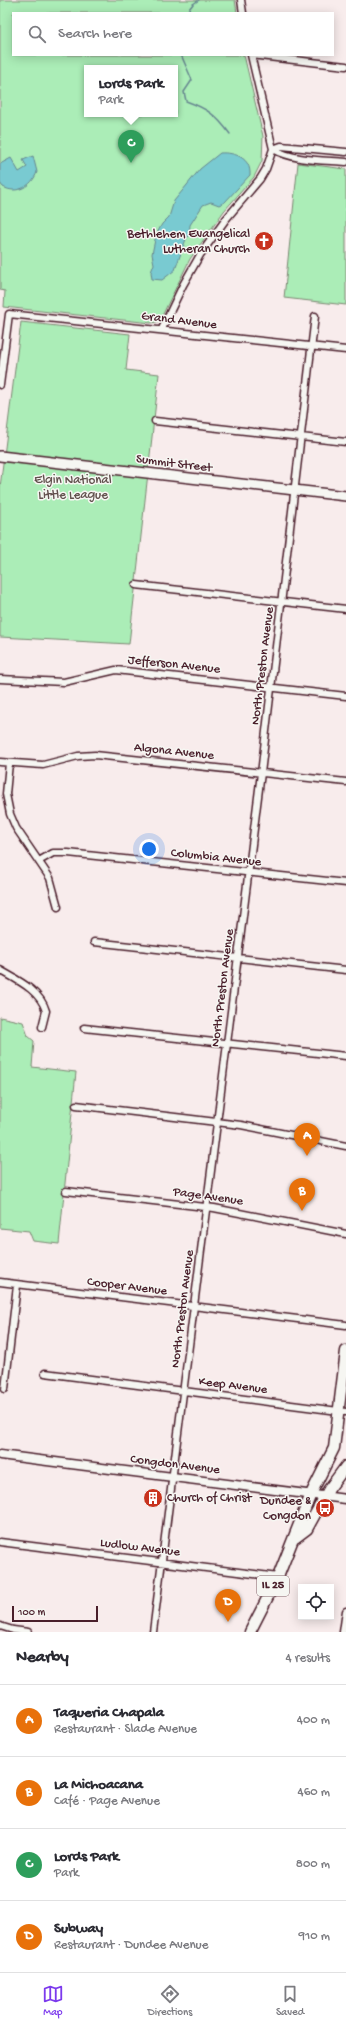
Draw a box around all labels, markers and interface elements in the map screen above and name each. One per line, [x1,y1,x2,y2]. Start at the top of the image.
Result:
search box [12,12,334,56]
icon: search [26,23,48,45]
text: Search here [58,25,132,43]
popup [84,65,178,117]
text: Lords Park [98,75,164,93]
text: Park [98,93,123,108]
pin: C [118,130,144,163]
place label: Bethlehem Evangelical Lutheran Church [126,227,250,257]
church icon: Bethlehem Evangelical Lutheran Church [253,230,275,252]
street label: Grand Avenue [140,309,218,333]
street label: Summit Street [135,452,215,476]
park label: Elgin National Little League [34,473,112,503]
street label: North Preston Avenue [248,606,278,726]
street label: Jefferson Avenue [127,653,221,677]
street label: Algona Avenue [133,740,215,764]
your location [139,839,159,859]
street label: Columbia Avenue [170,846,262,870]
street label: North Preston Avenue [208,928,238,1048]
pin: A [294,1123,320,1156]
pin: B [289,1178,315,1211]
street label: Page Avenue [171,1185,244,1209]
street label: North Preston Avenue [168,1249,198,1369]
street label: Cooper Avenue [86,1275,168,1299]
street label: Keep Avenue [198,1374,269,1398]
street label: Congdon Avenue [129,1452,221,1478]
building icon: Church of Christ [142,1487,164,1509]
place label: Church of Christ [167,1491,253,1506]
place label: Dundee & Congdon [259,1494,312,1524]
bus stop icon: Dundee & Congdon [314,1497,336,1519]
street label: Ludlow Avenue [99,1536,181,1560]
road number: IL 25 [257,1576,289,1596]
map controls [298,1584,334,1620]
button: locate [298,1584,334,1620]
pin: D [215,1589,241,1622]
scale bar [12,1604,98,1623]
text: 100 m [18,1607,45,1619]
text: Nearby [16,1648,69,1668]
text: 4 results [286,1651,330,1666]
text: Taqueria Chapala [54,1704,164,1722]
text: A [25,1713,33,1728]
text: 400 m [297,1713,330,1728]
text: Restaurant · Slade Avenue [54,1722,197,1737]
text: La Michoacana [54,1776,143,1794]
text: B [26,1785,32,1800]
text: 460 m [298,1785,330,1800]
text: Café · Page Avenue [54,1794,160,1809]
text: Lords Park [54,1848,119,1866]
text: C [25,1857,33,1872]
text: 800 m [296,1857,330,1872]
text: Park [54,1866,79,1881]
text: Subway [54,1920,103,1938]
text: D [25,1929,33,1944]
text: 910 m [299,1929,330,1944]
text: Restaurant · Dundee Avenue [54,1938,208,1953]
tab: Map [42,1983,64,2019]
tab: Directions [148,1983,192,2019]
tab: Saved [276,1983,304,2019]

